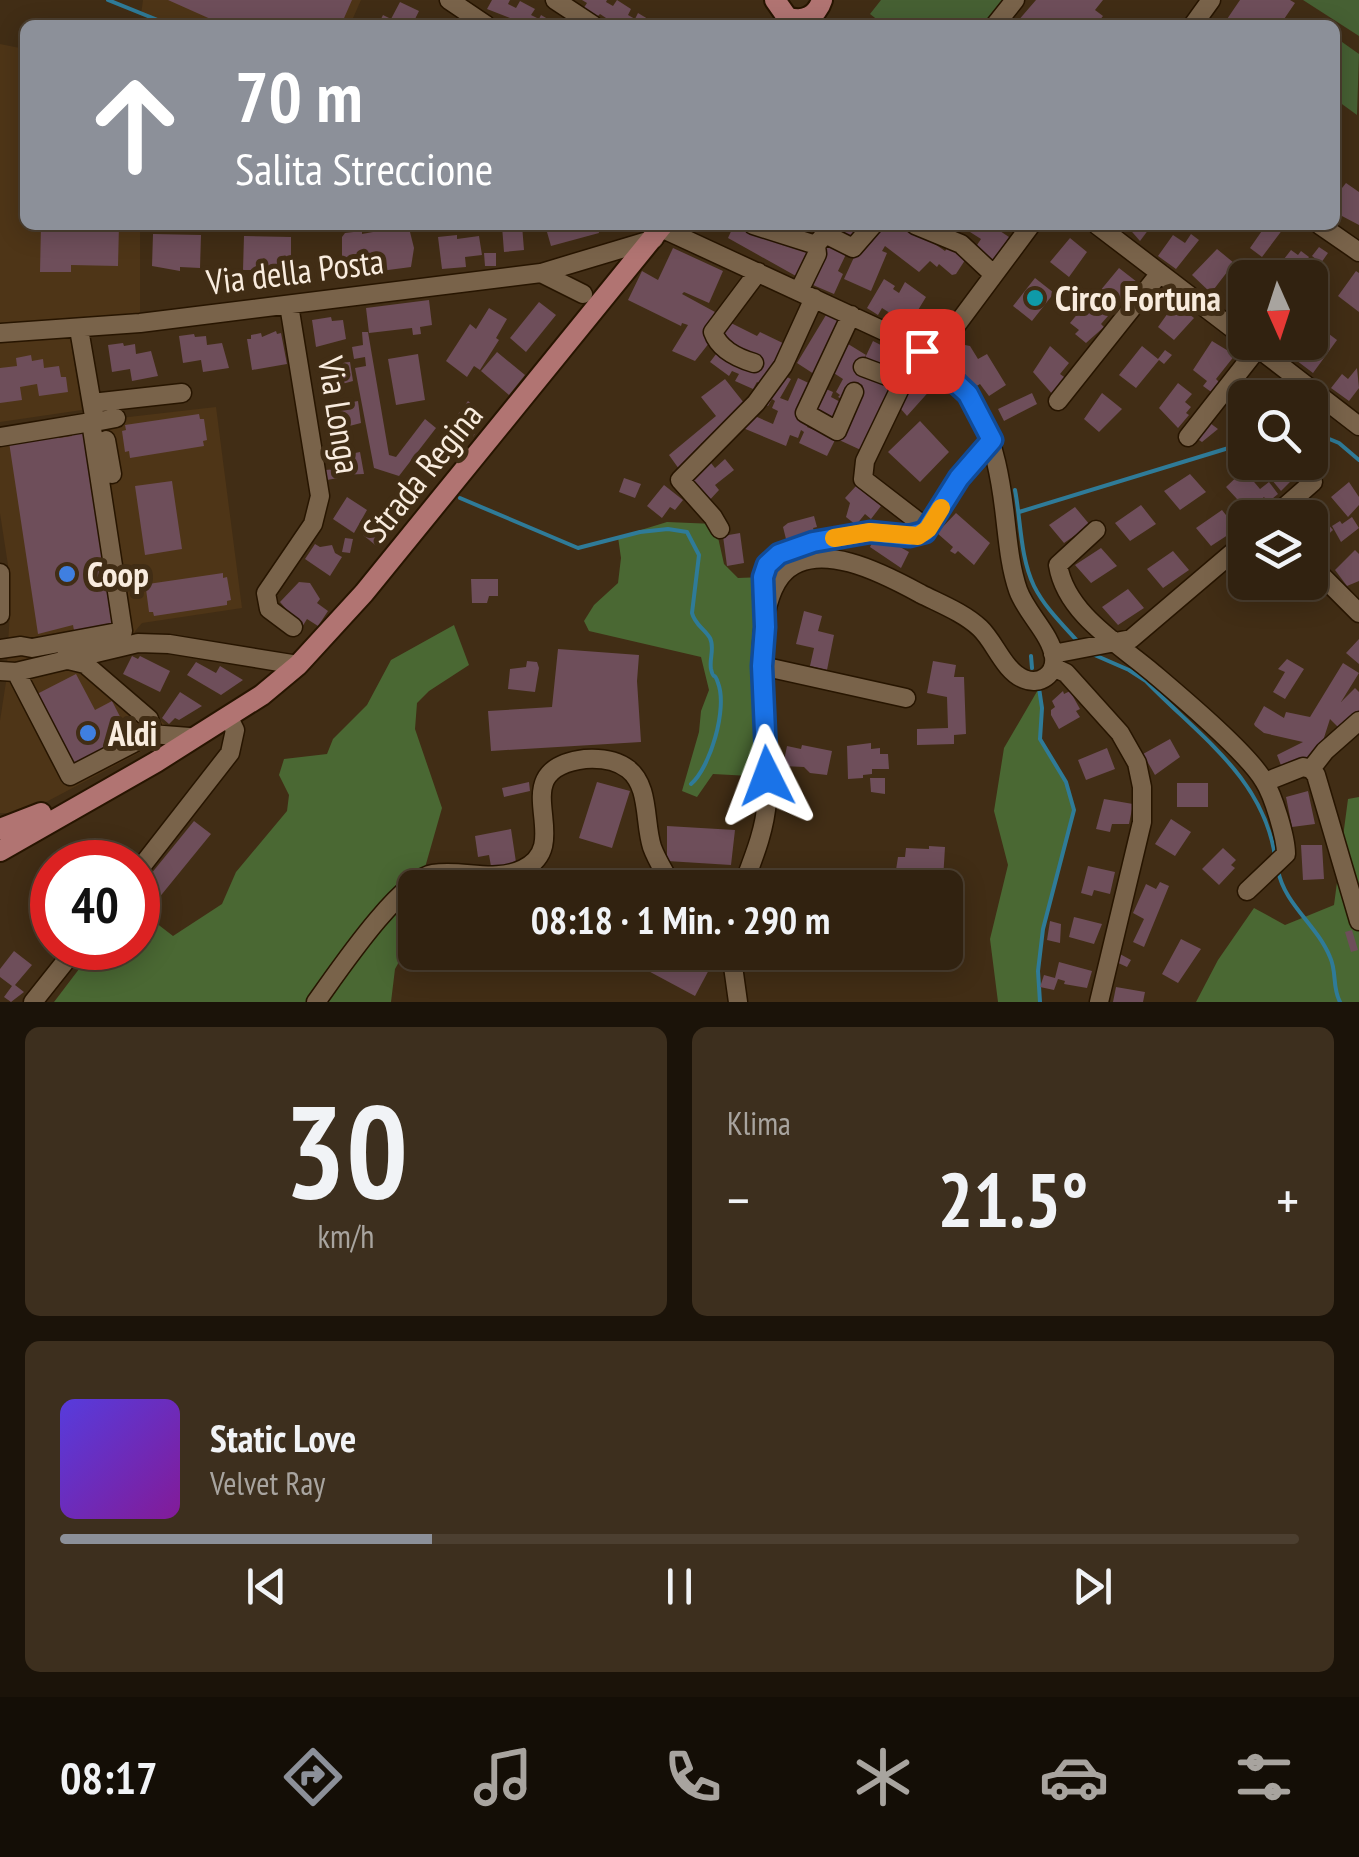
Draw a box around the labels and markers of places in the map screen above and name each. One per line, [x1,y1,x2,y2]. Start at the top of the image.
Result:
place label: Circo Fortuna [1055,275,1221,321]
marker: Circo Fortuna [1024,287,1046,309]
pin [880,309,965,394]
place label: Coop [87,551,149,597]
marker: Coop [56,563,78,585]
place label: Aldi [107,710,158,756]
marker: Aldi [77,722,99,744]

